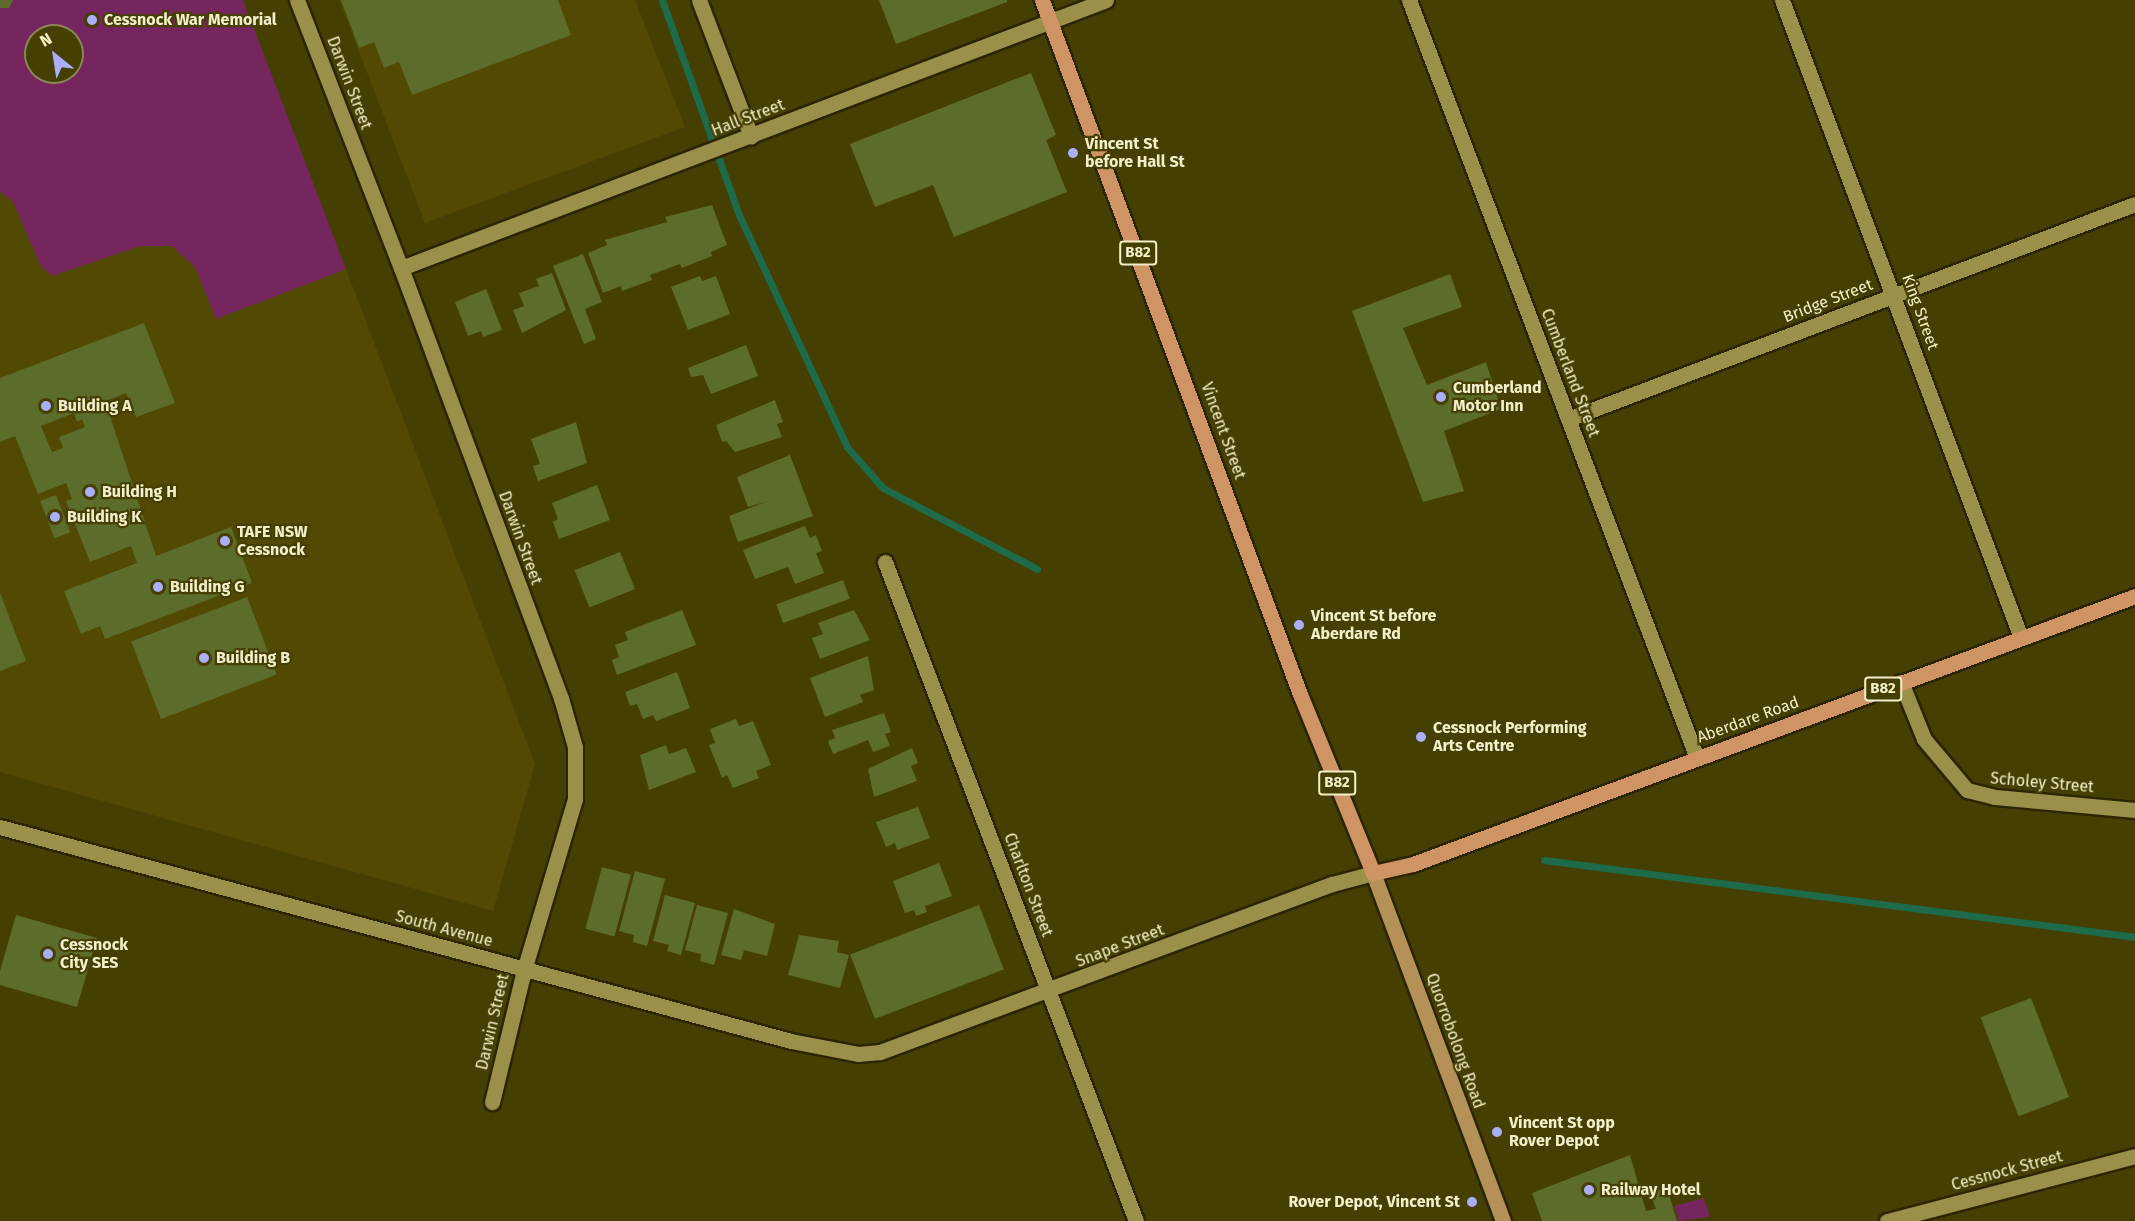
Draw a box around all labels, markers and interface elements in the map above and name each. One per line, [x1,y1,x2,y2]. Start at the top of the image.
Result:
place label: Cessnock War Memorial [104,10,277,30]
marker: Cessnock War Memorial [85,13,99,27]
north arrow [24,24,84,84]
text: N [36,29,55,51]
street label: Darwin Street [322,34,376,132]
street label: Hall Street [709,95,787,141]
place label: Vincent St before Hall St [1085,134,1185,172]
marker: Vincent St before Hall St [1066,146,1080,160]
road number: B82 [1118,241,1158,265]
street label: King Street [1897,271,1943,353]
street label: Bridge Street [1780,275,1876,327]
street label: Cumberland Street [1537,306,1603,440]
place label: Cumberland Motor Inn [1453,378,1542,416]
street label: Vincent Street [1197,380,1249,482]
marker: Cumberland Motor Inn [1434,390,1448,404]
place label: Building A [58,396,132,416]
marker: Building A [39,399,53,413]
place label: Building H [102,482,177,502]
marker: Building H [83,485,97,499]
street label: Darwin Street [494,489,546,587]
place label: Building K [67,507,141,527]
marker: Building K [48,510,62,524]
place label: TAFE NSW Cessnock [237,522,307,560]
marker: TAFE NSW Cessnock [218,534,232,548]
place label: Building G [170,577,244,597]
marker: Building G [151,580,165,594]
place label: Vincent St before Aberdare Rd [1311,606,1436,644]
marker: Vincent St before Aberdare Rd [1292,618,1306,632]
place label: Building B [216,648,290,668]
marker: Building B [197,651,211,665]
road number: B82 [1864,677,1902,701]
street label: Aberdare Road [1694,693,1802,747]
place label: Cessnock Performing Arts Centre [1433,718,1587,756]
marker: Cessnock Performing Arts Centre [1414,730,1428,744]
street label: Scholey Street [1989,769,2095,797]
road number: B82 [1318,771,1356,795]
street label: Charlton Street [999,830,1057,940]
street label: South Avenue [393,907,495,951]
street label: Snape Street [1073,920,1167,972]
place label: Cessnock City SES [60,935,128,973]
marker: Cessnock City SES [41,947,55,961]
street label: Quorrobolong Road [1422,971,1488,1111]
street label: Darwin Street [473,972,513,1072]
place label: Vincent St opp Rover Depot [1509,1113,1615,1151]
marker: Vincent St opp Rover Depot [1490,1125,1504,1139]
street label: Cessnock Street [1949,1147,2065,1195]
place label: Railway Hotel [1601,1180,1701,1200]
marker: Railway Hotel [1582,1183,1596,1197]
place label: Rover Depot, Vincent St [1288,1192,1460,1212]
marker: Rover Depot, Vincent St [1465,1195,1479,1209]

